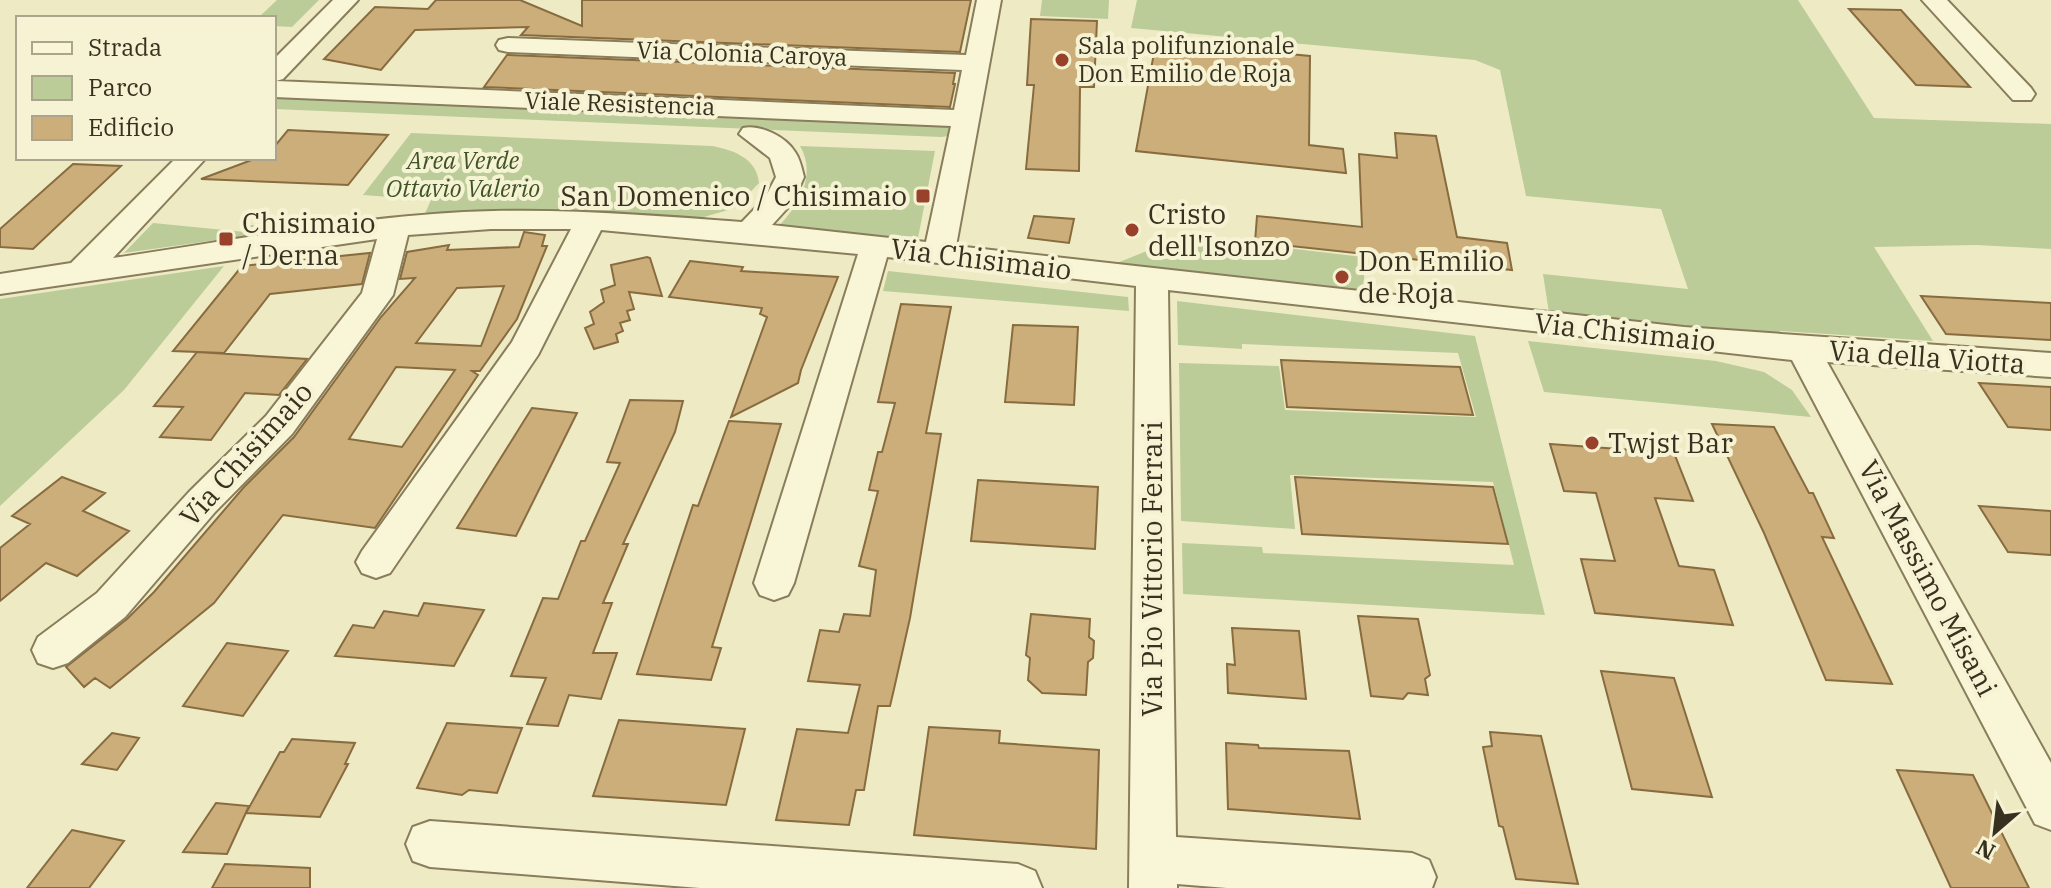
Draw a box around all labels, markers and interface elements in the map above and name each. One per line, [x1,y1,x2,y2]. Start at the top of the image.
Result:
legend [16,16,276,160]
place label: Sala polifunzionale Don Emilio de Roja [1078,29,1295,89]
text: Strada [88,31,162,63]
street label: Via Colonia Caroya [636,33,848,73]
marker: Sala polifunzionale Don Emilio de Roja [1053,51,1071,69]
text: Parco [88,71,152,103]
street label: Viale Resistencia [524,84,716,122]
text: Edificio [88,111,174,143]
park label: Area Verde Ottavio Valerio [386,144,540,204]
place label: San Domenico / Chisimaio [560,177,907,214]
marker: San Domenico / Chisimaio [914,187,932,205]
place label: Cristo dell'Isonzo [1148,195,1290,264]
place label: Chisimaio / Derna [242,204,376,273]
marker: Cristo dell'Isonzo [1123,221,1141,239]
street label: Via Chisimaio [888,229,1074,288]
marker: Chisimaio / Derna [217,230,235,248]
place label: Don Emilio de Roja [1358,242,1504,311]
marker: Don Emilio de Roja [1333,268,1351,286]
street label: Via Chisimaio [1533,304,1718,359]
street label: Via della Viotta [1828,331,2026,382]
street label: Via Chisimaio [171,374,320,534]
street label: Via Pio Vittorio Ferrari [1133,421,1170,717]
place label: Twjst Bar [1608,424,1733,461]
marker: Twjst Bar [1583,434,1601,452]
street label: Via Massimo Misani [1851,453,2006,702]
north arrow [1955,792,2035,872]
text: N [1971,833,2000,867]

